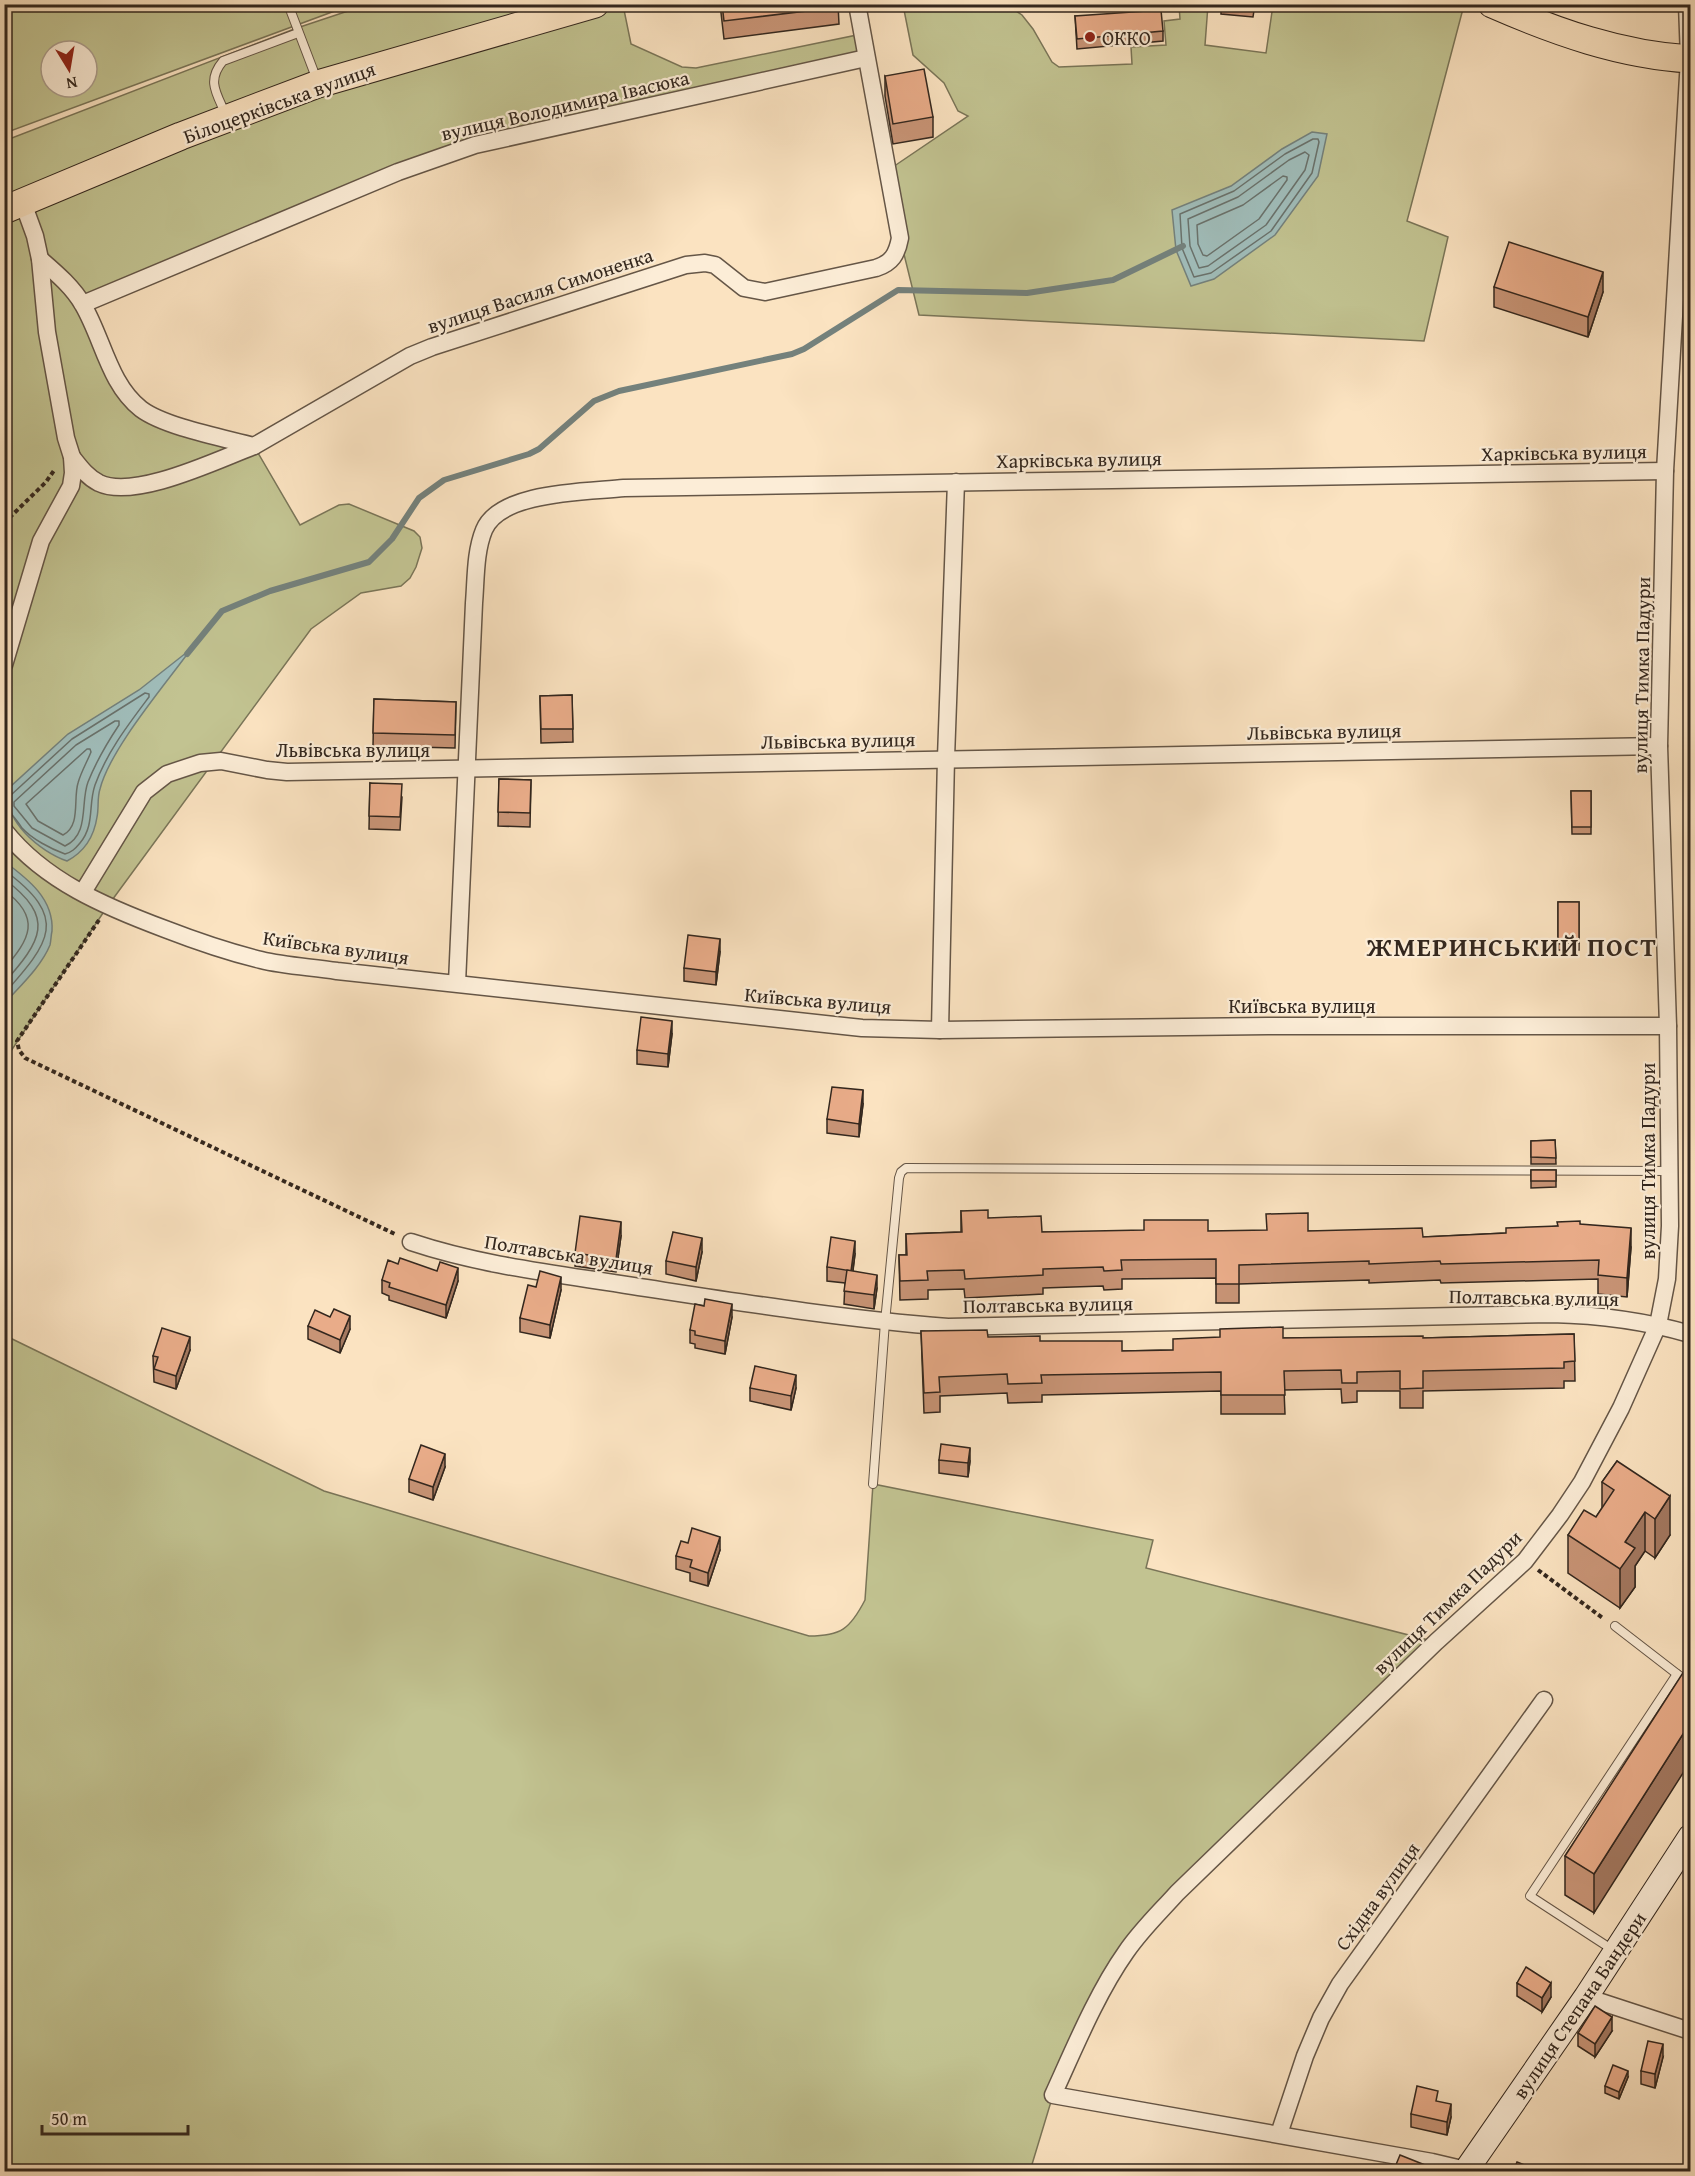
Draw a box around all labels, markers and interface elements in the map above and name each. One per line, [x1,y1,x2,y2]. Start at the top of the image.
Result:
place label: ОККО [1102,23,1151,52]
marker: ОККО [1083,30,1097,44]
north arrow [39,39,99,99]
street label: Білоцерківська вулиця [179,54,379,150]
street label: вулиця Володимира Івасюка [438,62,692,148]
text: N [64,71,79,97]
street label: вулиця Василя Симоненка [423,240,657,340]
street label: Харківська вулиця [1481,436,1647,468]
street label: Харківська вулиця [996,443,1162,475]
street label: вулиця Тимка Падури [1625,576,1657,774]
street label: Львівська вулиця [1247,715,1401,747]
street label: Львівська вулиця [761,724,915,756]
street label: Львівська вулиця [276,735,430,764]
street label: Київська вулиця [261,922,411,972]
district label: ЖМЕРИНСЬКИЙ ПОСТ [1366,927,1657,966]
street label: Київська вулиця [743,979,893,1021]
street label: Київська вулиця [1228,991,1376,1020]
street label: вулиця Тимка Падури [1633,1063,1662,1259]
street label: Полтавська вулиця [483,1226,655,1282]
street label: Полтавська вулиця [1449,1281,1619,1313]
street label: Полтавська вулиця [963,1288,1133,1320]
street label: вулиця Тимка Падури [1366,1523,1528,1681]
street label: Східна вулиця [1328,1836,1426,1956]
street label: вулиця Степана Бандери [1505,1905,1653,2104]
scale bar [42,2098,188,2136]
text: 50 m [51,2105,87,2132]

